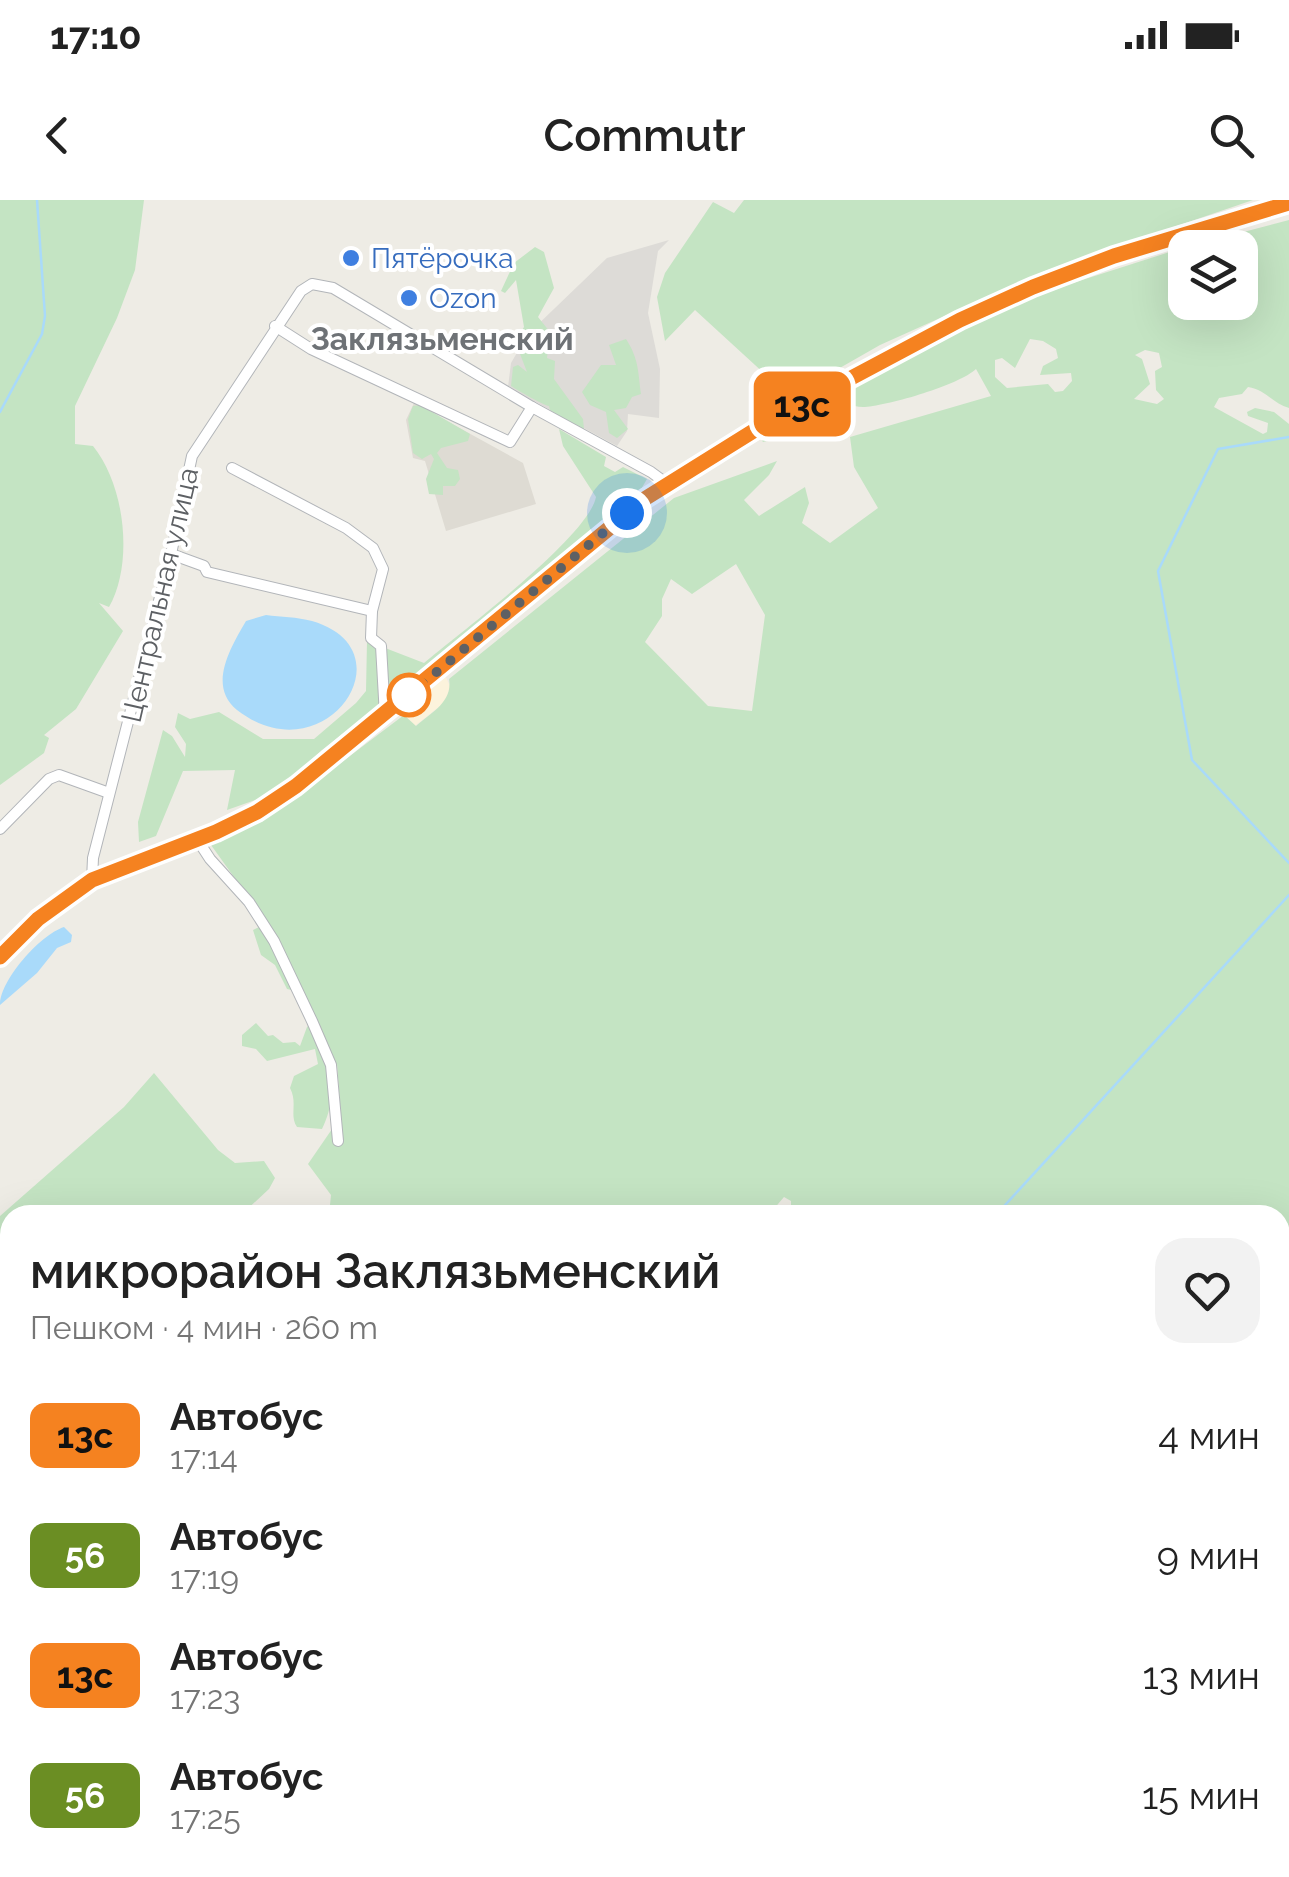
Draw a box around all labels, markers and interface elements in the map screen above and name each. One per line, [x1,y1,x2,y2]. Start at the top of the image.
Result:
text: 17:10 [50,13,142,58]
icon: back [30,108,85,163]
icon: search [1204,108,1259,163]
text: Commutr [544,109,745,162]
map controls [1168,230,1258,320]
button: layers [1168,230,1258,320]
place label: Пятёрочка [371,242,513,275]
marker: Пятёрочка [340,247,362,269]
place label: Ozon [429,282,496,315]
marker: Ozon [398,287,420,309]
district label: Заклязьменский [310,320,574,357]
line badge: 13с [744,372,860,436]
text: 13с [774,384,830,425]
street label: Центральная улица [115,464,205,726]
your location [602,488,652,538]
unlabelled marker [388,674,430,716]
button: heart [1155,1238,1260,1343]
text: микрорайон Заклязьменский [30,1243,720,1299]
text: Пешком · 4 мин · 260 m [30,1309,378,1346]
text: Автобус [170,1394,324,1439]
text: 4 мин [1158,1413,1260,1458]
text: 13с [57,1415,113,1456]
text: 17:14 [170,1439,238,1476]
text: Автобус [170,1514,324,1559]
text: 9 мин [1157,1533,1260,1578]
text: 56 [65,1535,105,1576]
text: 17:19 [170,1559,239,1596]
text: Автобус [170,1634,324,1679]
text: 13 мин [1142,1653,1260,1698]
text: 13с [57,1655,113,1696]
text: 17:23 [170,1679,240,1716]
text: Автобус [170,1754,324,1799]
text: 15 мин [1142,1773,1260,1818]
text: 56 [65,1775,105,1816]
text: 17:25 [170,1799,241,1836]

